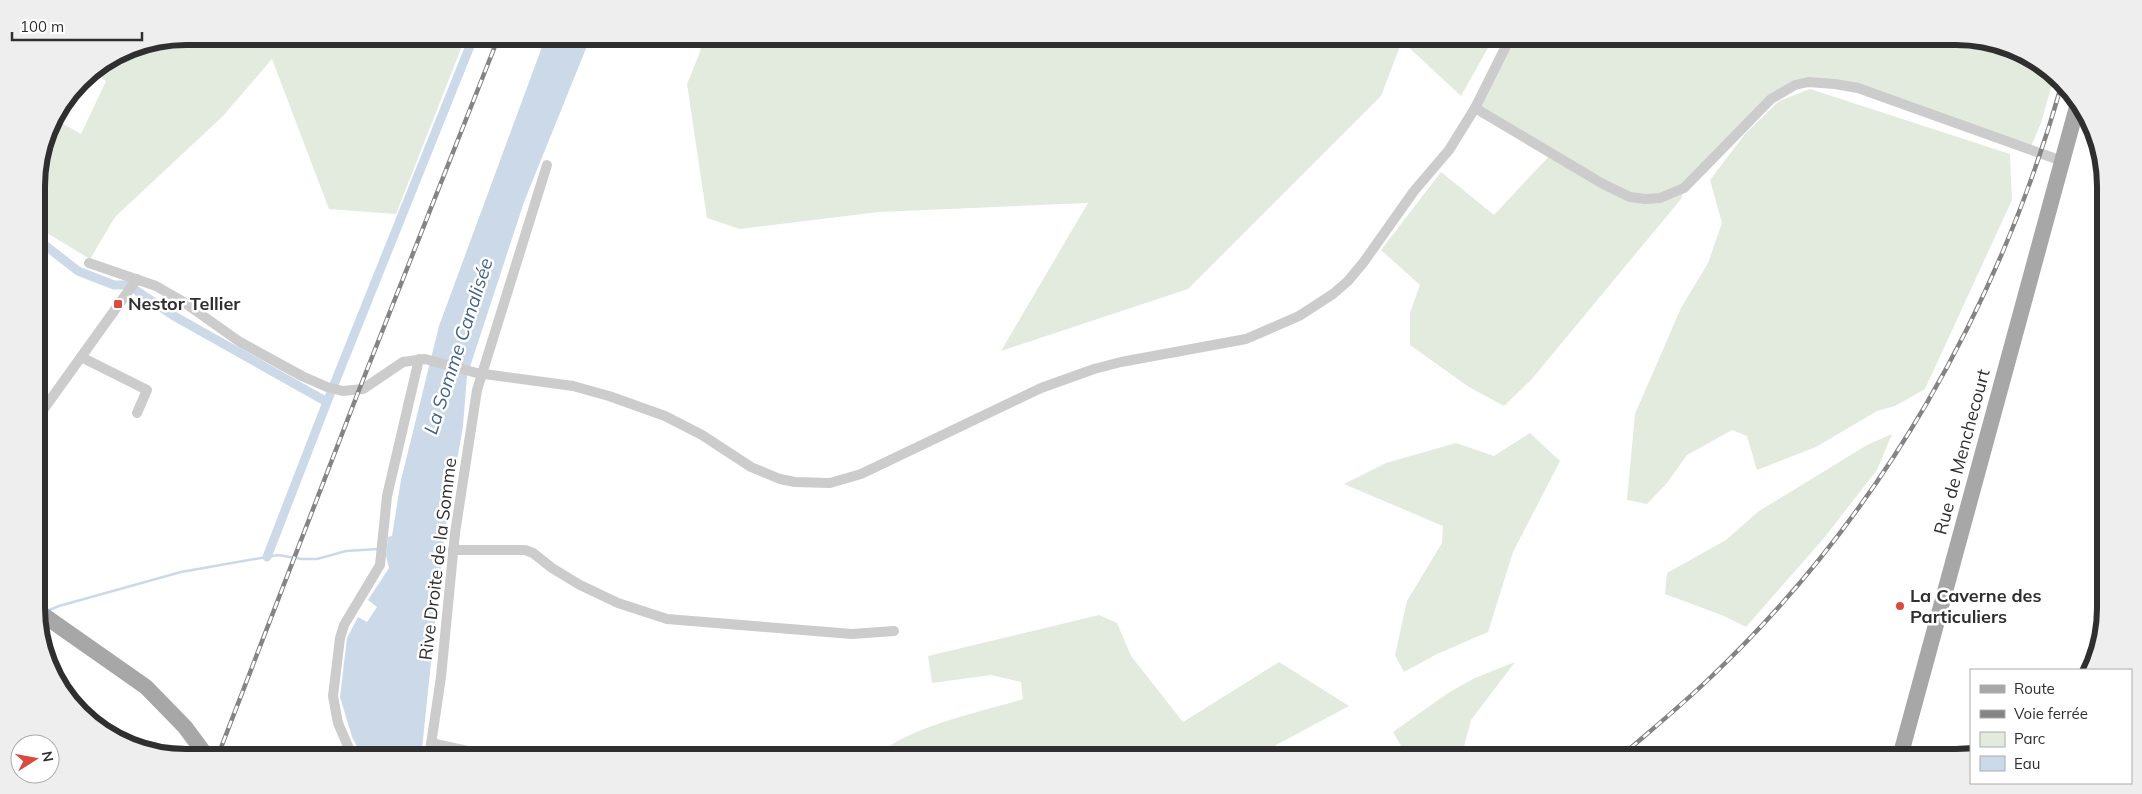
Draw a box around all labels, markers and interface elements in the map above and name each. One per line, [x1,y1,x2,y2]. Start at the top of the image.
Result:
scale bar [12,10,142,42]
text: 100 m [20,17,64,36]
water label: La Somme Canalisée [418,255,498,437]
place label: Nestor Tellier [128,292,241,315]
marker: Nestor Tellier [112,298,124,310]
street label: Rue de Menchecourt [1928,367,1995,537]
street label: Rive Droite de la Somme [414,456,461,661]
place label: La Caverne des Particuliers [1910,584,2042,628]
marker: La Caverne des Particuliers [1894,600,1906,612]
legend [1970,669,2132,784]
text: Route [2014,679,2055,698]
text: Voie ferrée [2014,704,2088,723]
text: Parc [2014,729,2045,748]
north arrow [10,734,60,784]
text: N [38,750,58,763]
text: Eau [2014,754,2040,773]

